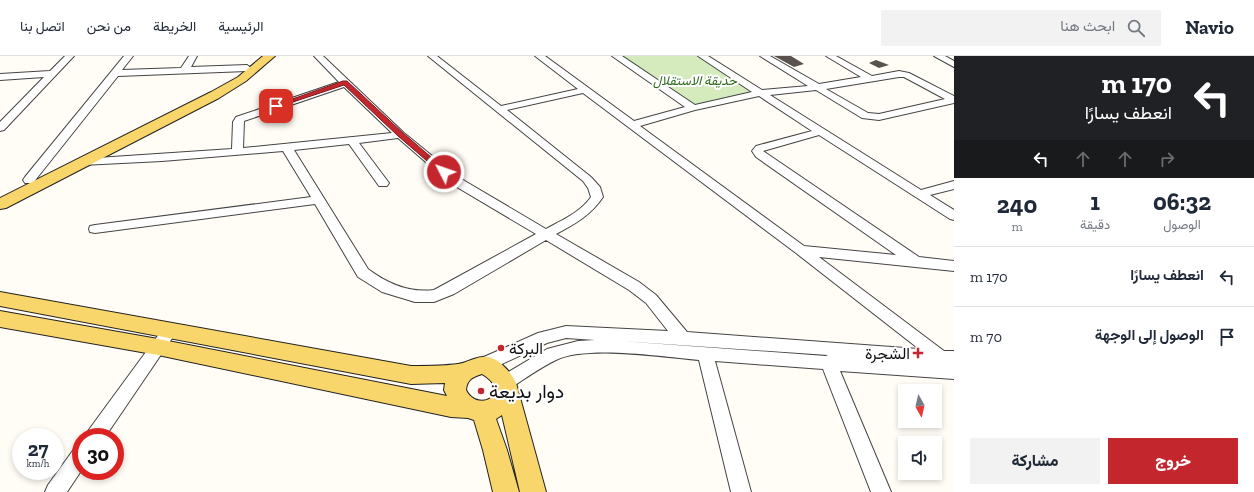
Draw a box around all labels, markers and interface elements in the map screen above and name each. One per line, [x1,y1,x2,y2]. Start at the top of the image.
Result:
search box [881,10,1161,46]
text: Navio [1185,16,1234,39]
text: ابحث هنا [1060,17,1115,35]
icon: search [1125,17,1147,39]
text: اتصل بنا [20,18,65,35]
text: من نحن [87,18,131,35]
text: الخريطة [153,18,196,35]
text: الرئيسية [218,18,264,35]
text: 170 m [1101,67,1172,100]
icon: left [1186,72,1238,124]
park label: حديقة الاستقلال [653,73,738,89]
pin [259,89,293,123]
icon: arrive [265,95,287,117]
text: انعطف يسارًا [1085,102,1172,124]
icon: left [1030,148,1052,170]
icon: ahead [1072,148,1094,170]
icon: ahead [1114,148,1136,170]
icon: right [1156,148,1178,170]
position arrow [423,151,465,193]
text: 1 [1090,187,1100,216]
text: 06:32 [1153,187,1211,216]
text: 240 [997,190,1037,219]
text: دقيقة [1080,217,1110,232]
text: الوصول [1163,217,1201,232]
text: m [1011,219,1023,234]
text: انعطف يسارًا [1130,266,1204,284]
icon: left [1216,266,1238,288]
text: 170 m [970,268,1008,286]
text: الوصول إلى الوجهة [1095,326,1204,344]
icon: arrive [1216,326,1238,348]
text: 70 m [970,328,1002,346]
place label: البركة [509,339,543,359]
marker: البركة [496,343,506,353]
place label: الشجرة [865,344,910,364]
marker: الشجرة [913,348,923,358]
place label: دوار بديعة [489,380,564,403]
north arrow [898,384,942,428]
map controls [898,384,942,480]
marker: دوار بديعة [476,386,486,396]
speed limit sign: 30 [72,428,124,480]
button: sound [898,436,942,480]
text: 27 [28,437,48,461]
button: مشاركة [970,438,1100,484]
button: خروج [1108,438,1238,484]
text: km/h [27,458,49,470]

